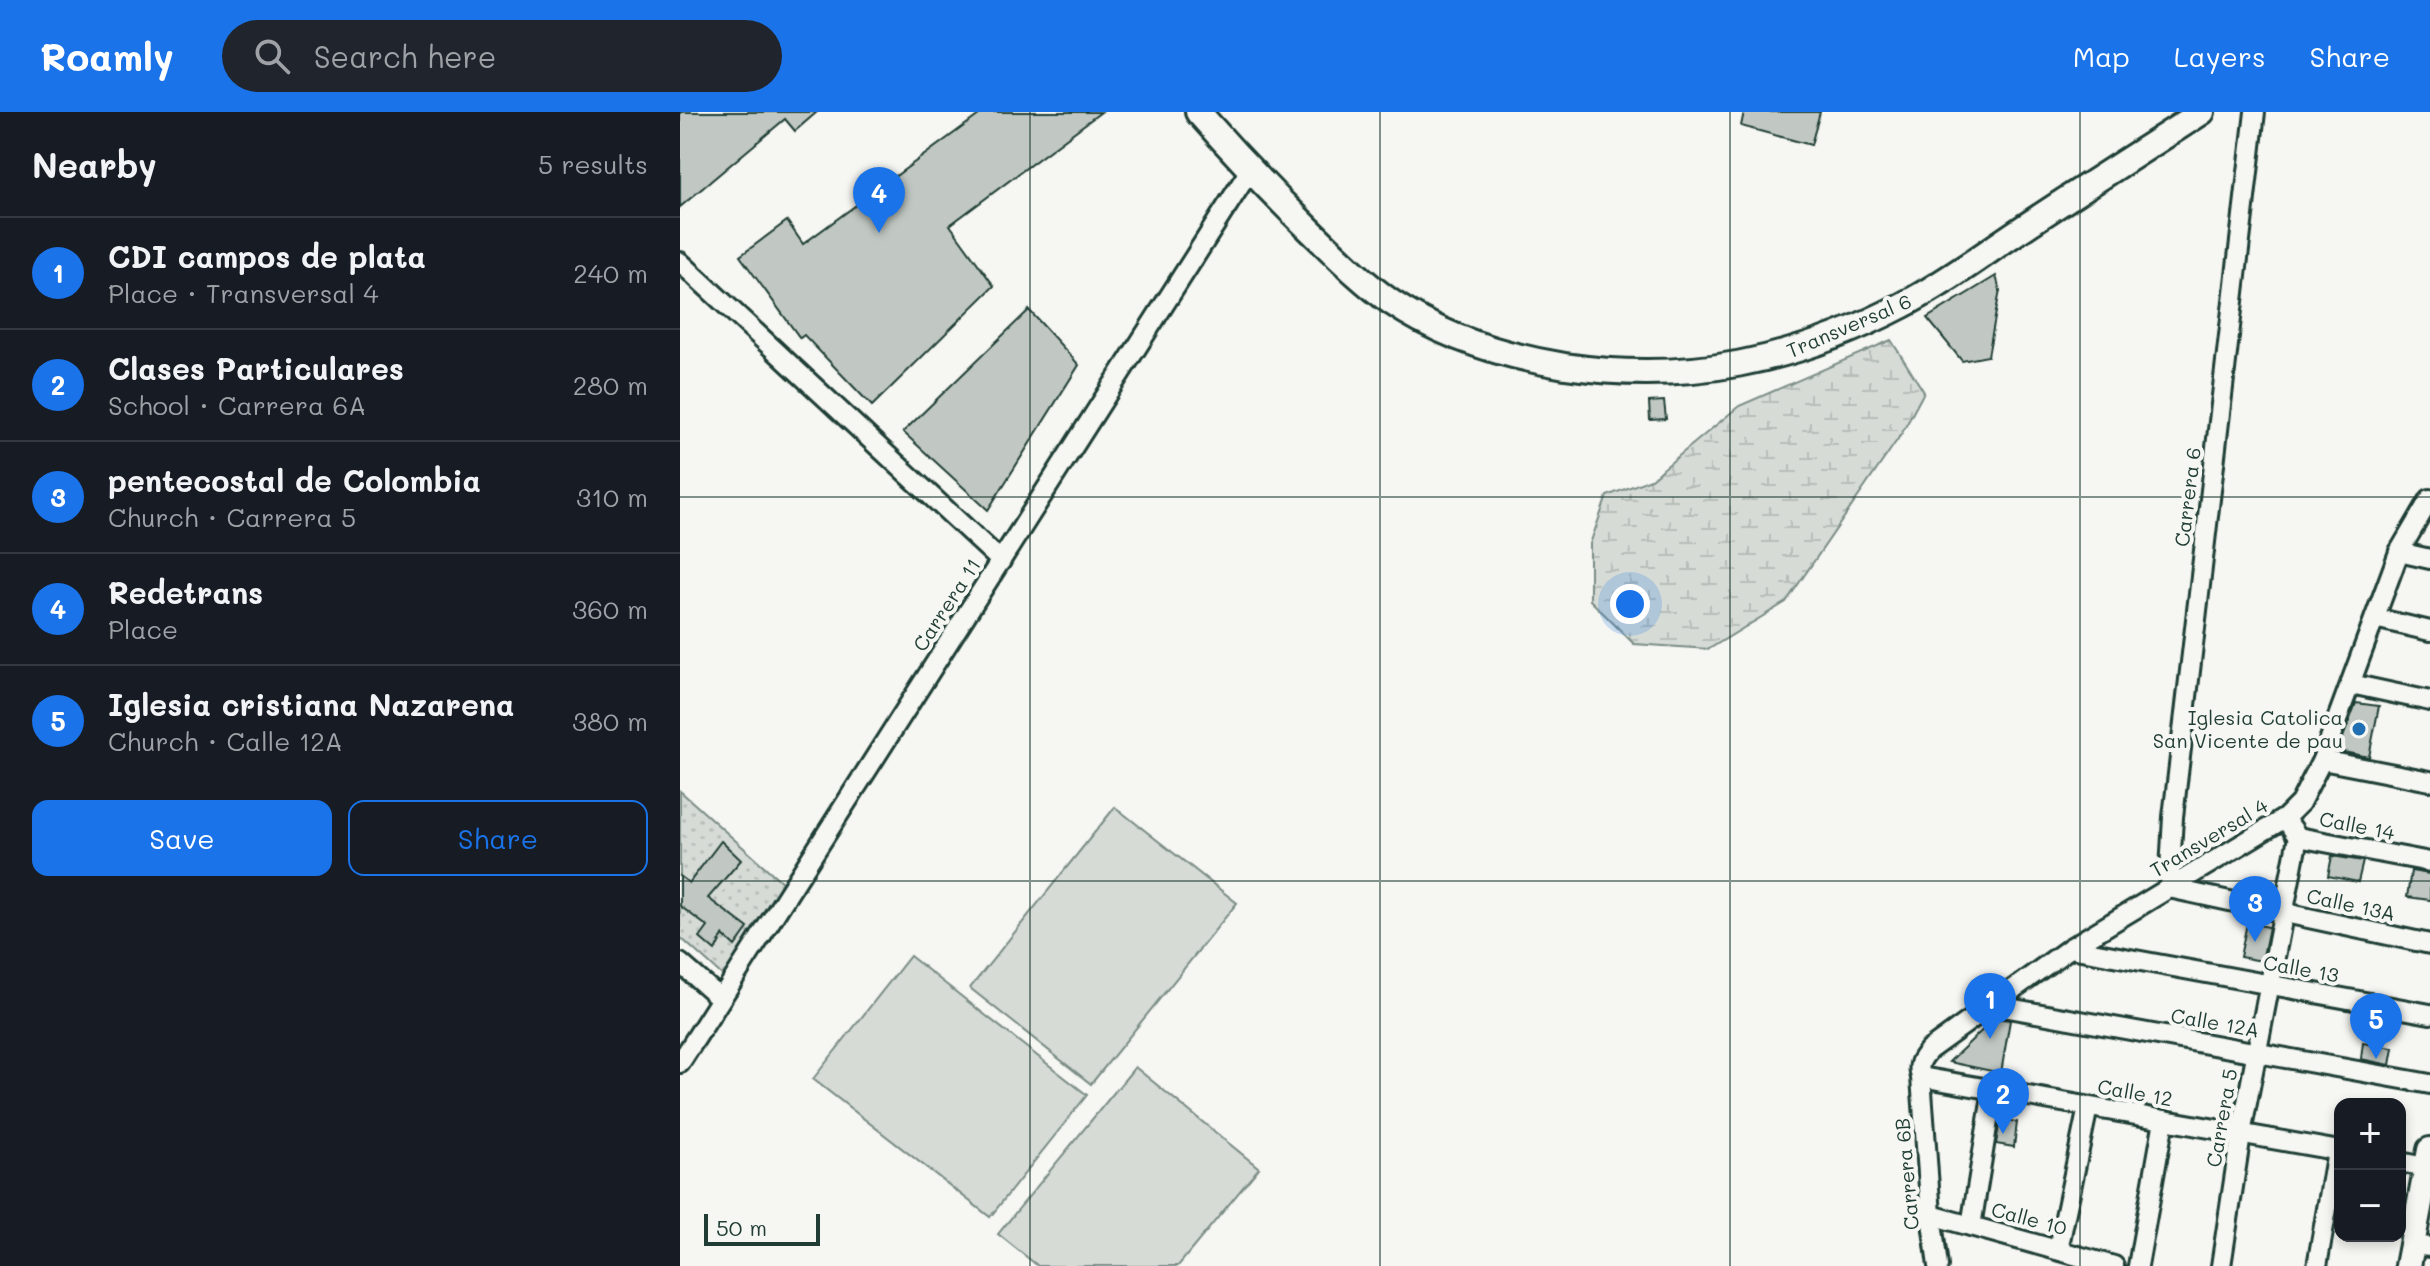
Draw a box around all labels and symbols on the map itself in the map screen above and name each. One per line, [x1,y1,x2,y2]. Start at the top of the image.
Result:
pin: 4 [853,167,905,233]
street label: Transversal 6 [1782,287,1915,363]
street label: Carrera 6 [2168,446,2206,548]
street label: Carrera 11 [906,553,986,656]
your location [1610,584,1650,624]
place label: Iglesia Catolica San Vicente de pau [2153,704,2343,753]
marker: Iglesia Catolica San Vicente de pau [2350,720,2368,738]
street label: Transversal 4 [2145,792,2272,882]
street label: Calle 14 [2317,805,2397,845]
pin: 3 [2229,876,2281,942]
street label: Calle 13A [2304,882,2398,926]
street label: Calle 13 [2261,949,2341,987]
pin: 1 [1964,973,2016,1039]
pin: 5 [2350,993,2402,1059]
street label: Calle 12A [2169,1001,2261,1043]
street label: Carrera 5 [2200,1066,2242,1169]
pin: 2 [1977,1068,2029,1134]
street label: Calle 12 [2096,1073,2175,1111]
street label: Carrera 6B [1888,1117,1924,1231]
street label: Calle 10 [1989,1196,2070,1241]
scale bar [704,1210,820,1246]

